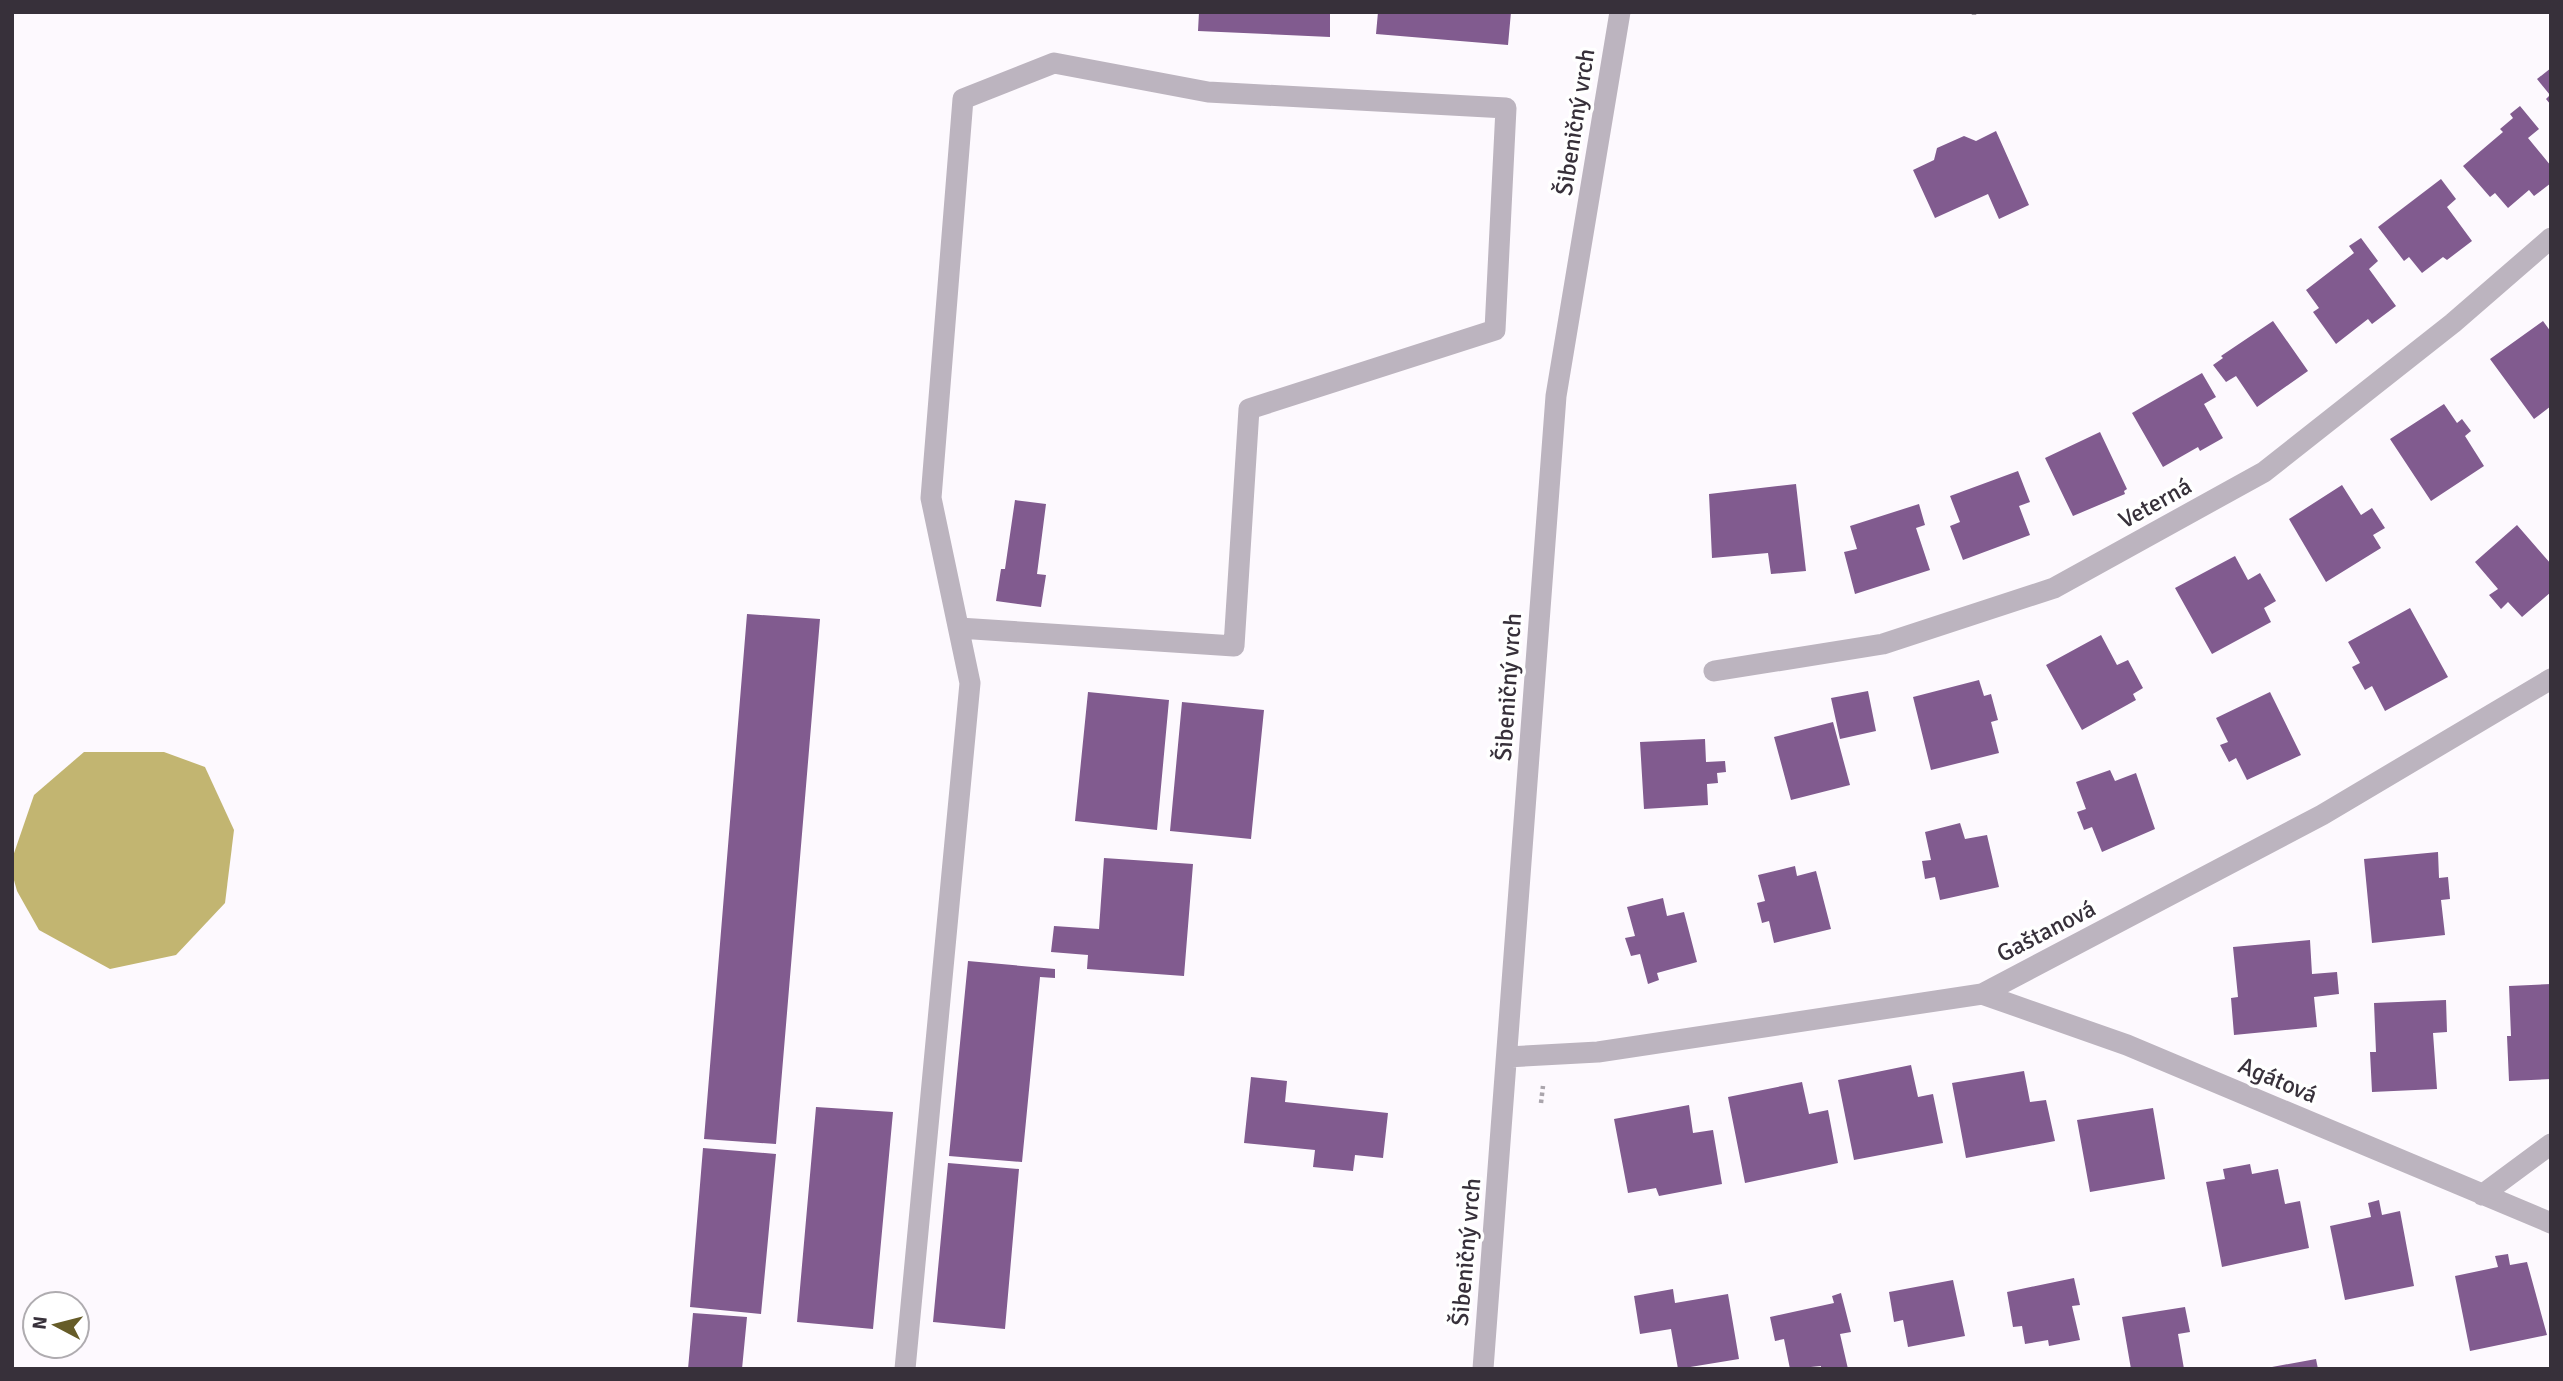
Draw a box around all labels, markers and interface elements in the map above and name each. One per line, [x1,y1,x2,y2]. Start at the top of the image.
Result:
street label: Šibeničný vrch [1549,46,1601,198]
street label: Veterná [2113,471,2197,535]
street label: Šibeničný vrch [1488,612,1528,762]
street label: Gaštanová [1991,893,2101,969]
street label: Agátová [2234,1050,2322,1110]
street label: Šibeničný vrch [1445,1177,1487,1327]
north arrow [21,1290,91,1360]
text: N [27,1315,53,1331]

